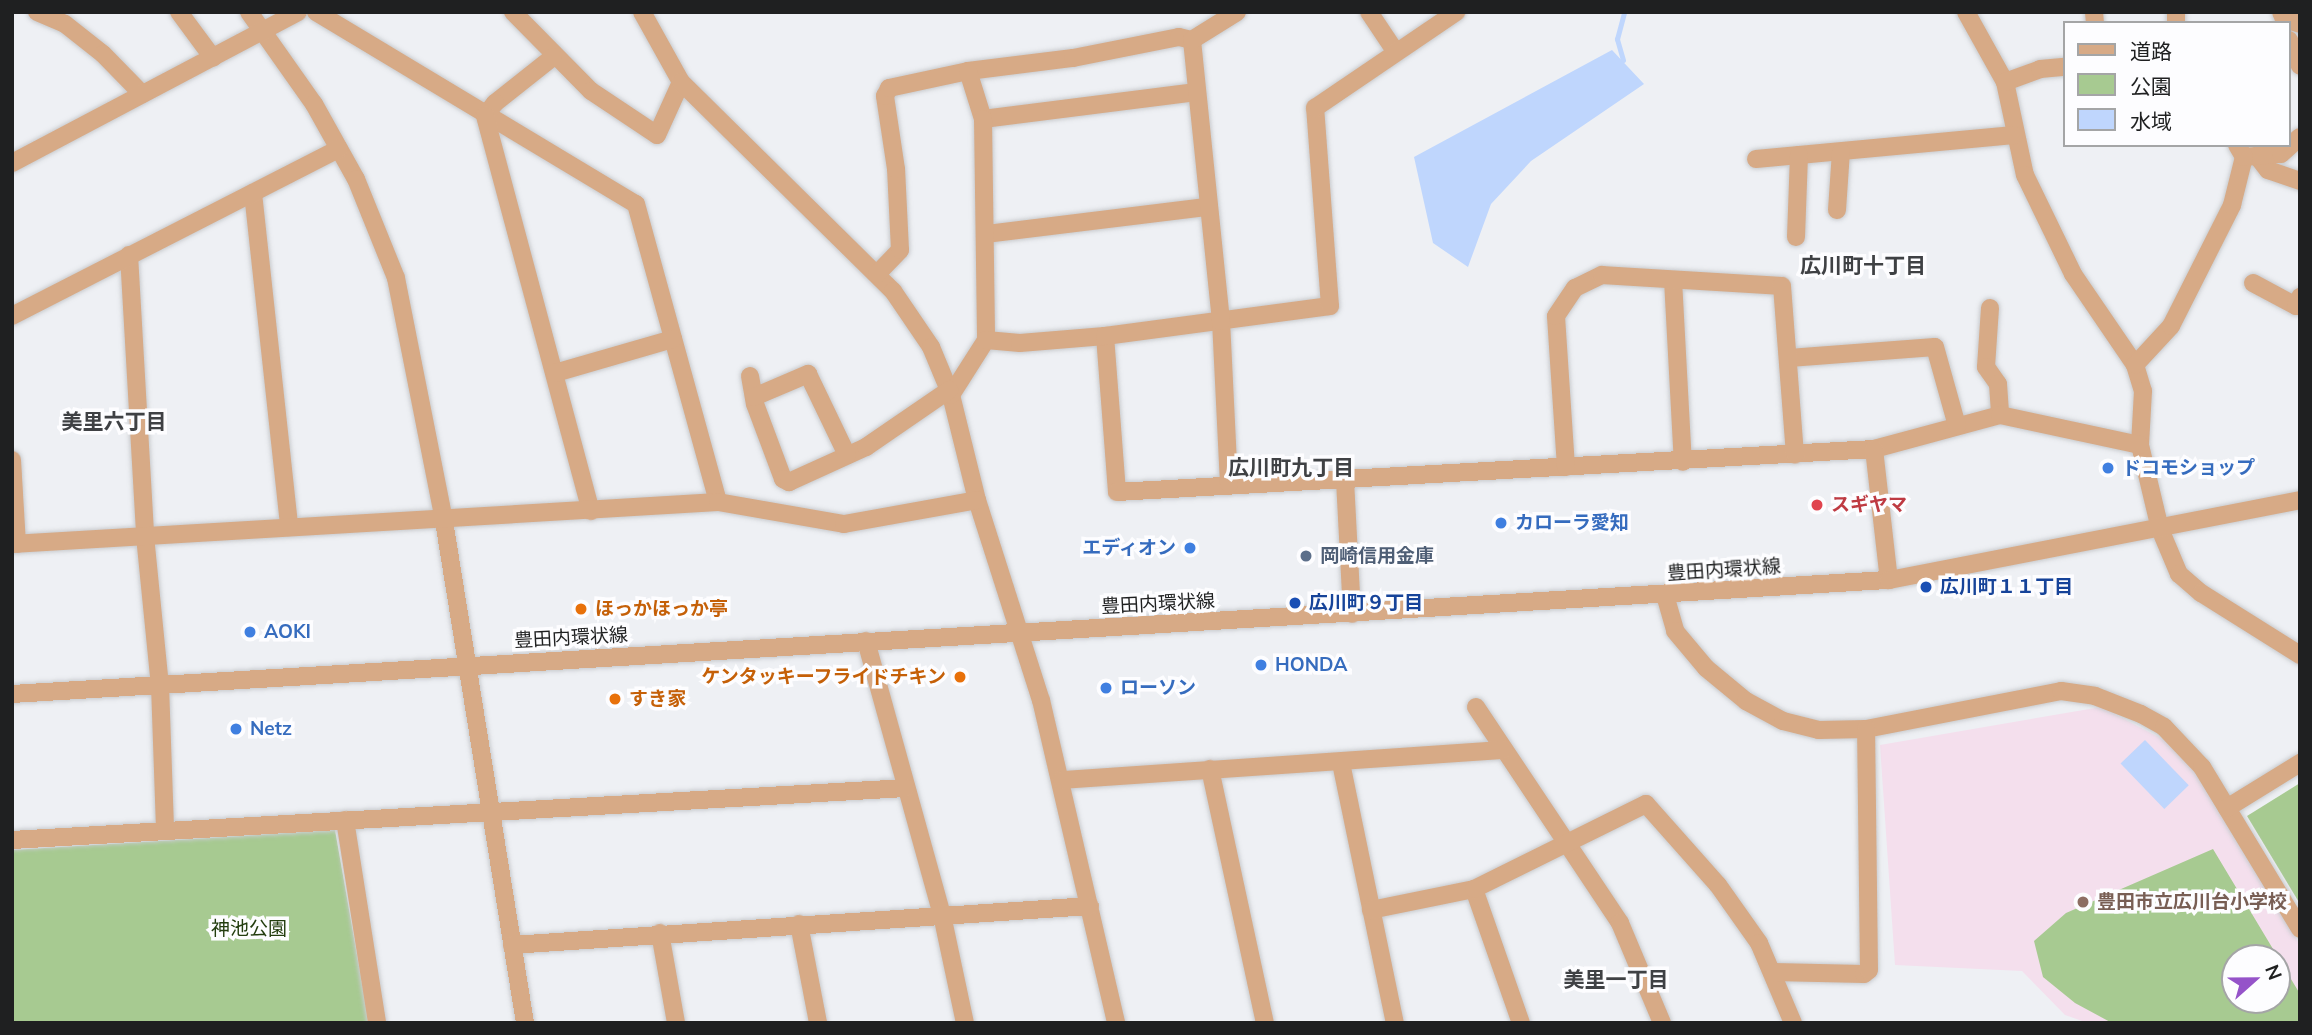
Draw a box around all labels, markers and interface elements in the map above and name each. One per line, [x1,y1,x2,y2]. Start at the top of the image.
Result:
legend [2064,21,2291,147]
text: 道路 [2130,38,2172,64]
text: 公園 [2130,73,2172,99]
text: 水域 [2130,108,2172,134]
district label: 広川町十丁目 [1800,252,1926,278]
district label: 美里六丁目 [62,408,166,434]
district label: 広川町九丁目 [1228,454,1354,480]
place label: ドコモショップ [2122,457,2255,479]
marker: ドコモショップ [2100,460,2116,476]
place label: スギヤマ [1831,494,1907,516]
marker: スギヤマ [1809,497,1825,513]
place label: カローラ愛知 [1515,512,1629,534]
marker: カローラ愛知 [1493,515,1509,531]
place label: エディオン [1081,537,1176,559]
marker: エディオン [1182,540,1198,556]
place label: 岡崎信用金庫 [1320,545,1434,567]
marker: 岡崎信用金庫 [1298,548,1314,564]
street label: 豊田内環状線 [1666,555,1782,585]
place label: 広川町１１丁目 [1940,576,2073,598]
marker: 広川町１１丁目 [1918,579,1934,595]
street label: 豊田内環状線 [1100,590,1216,618]
place label: 広川町９丁目 [1309,592,1423,614]
marker: 広川町９丁目 [1287,595,1303,611]
place label: ほっかほっか亭 [595,598,728,620]
marker: ほっかほっか亭 [573,601,589,617]
place label: AOKI [264,621,311,643]
marker: AOKI [242,624,258,640]
street label: 豊田内環状線 [513,624,629,652]
place label: HONDA [1275,654,1347,676]
marker: HONDA [1253,657,1269,673]
place label: ケンタッキーフライドチキン [699,666,946,688]
marker: ケンタッキーフライドチキン [952,669,968,685]
place label: ローソン [1120,677,1196,699]
marker: ローソン [1098,680,1114,696]
place label: すき家 [629,688,686,710]
marker: すき家 [607,691,623,707]
place label: Netz [250,718,292,740]
marker: Netz [228,721,244,737]
place label: 豊田市立広川台小学校 [2097,891,2287,913]
marker: 豊田市立広川台小学校 [2075,894,2091,910]
park label: 神池公園 [211,918,287,940]
north arrow [2221,944,2291,1014]
text: N [2260,961,2288,983]
district label: 美里一丁目 [1564,966,1668,992]

